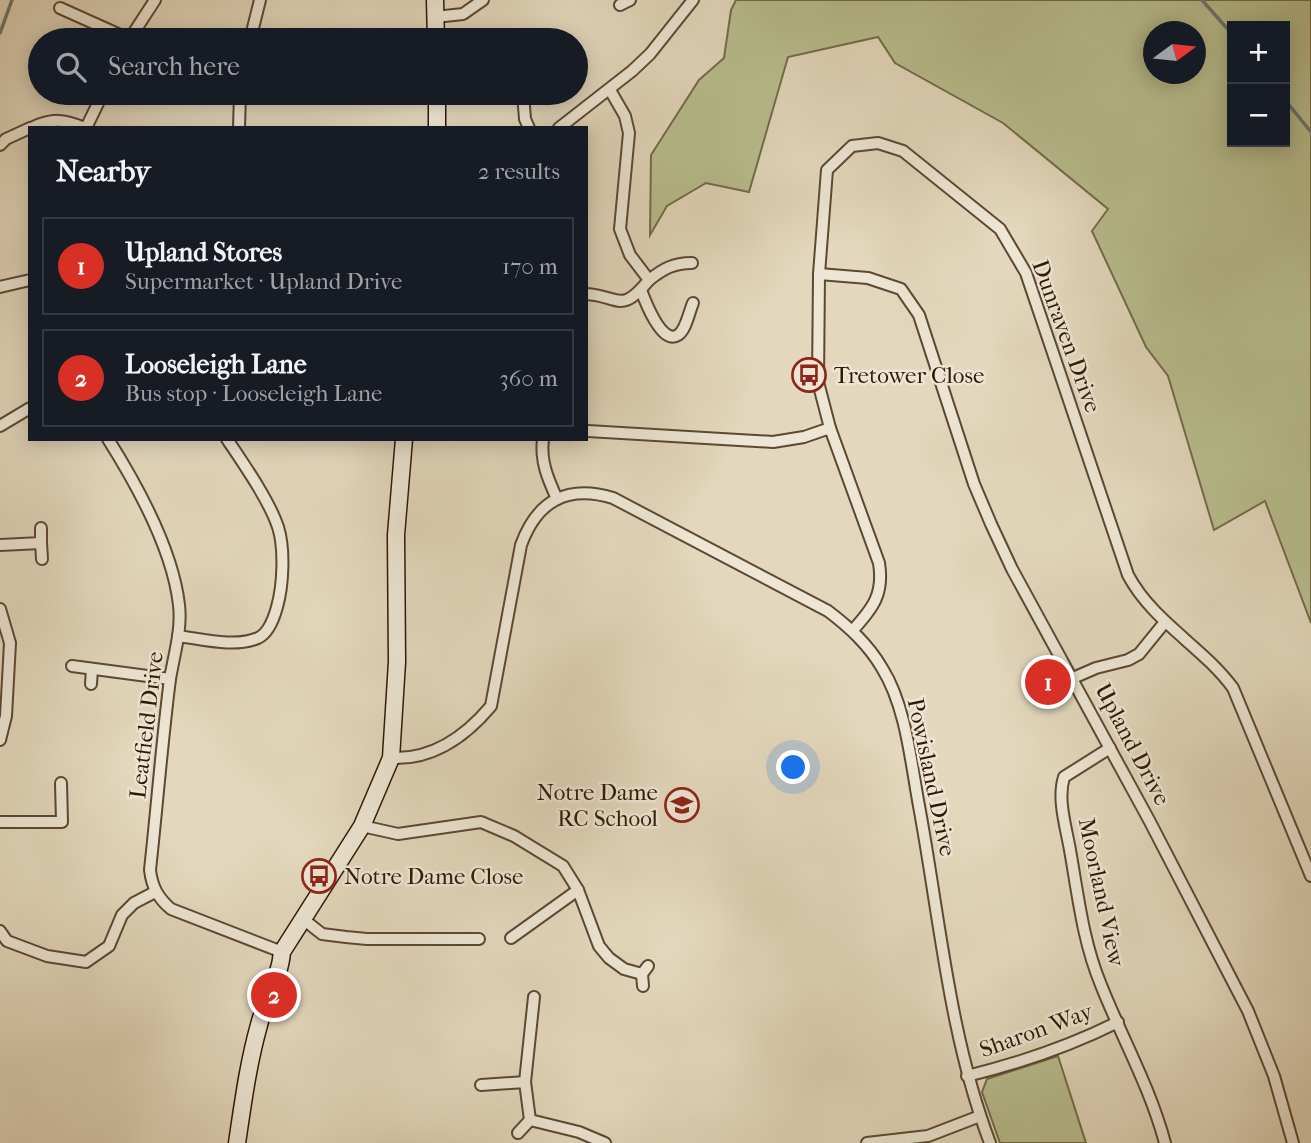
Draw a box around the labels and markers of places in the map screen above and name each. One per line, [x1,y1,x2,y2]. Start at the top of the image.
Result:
bus stop icon: Tretower Close [790,356,828,394]
place label: Tretower Close [834,362,984,389]
pin: 1 [1025,656,1071,708]
place label: Notre Dame RC School [537,779,659,832]
school or university icon: Notre Dame RC School [663,786,701,824]
bus stop icon: Notre Dame Close [300,857,338,895]
place label: Notre Dame Close [344,863,524,890]
pin: 2 [251,969,297,1021]

